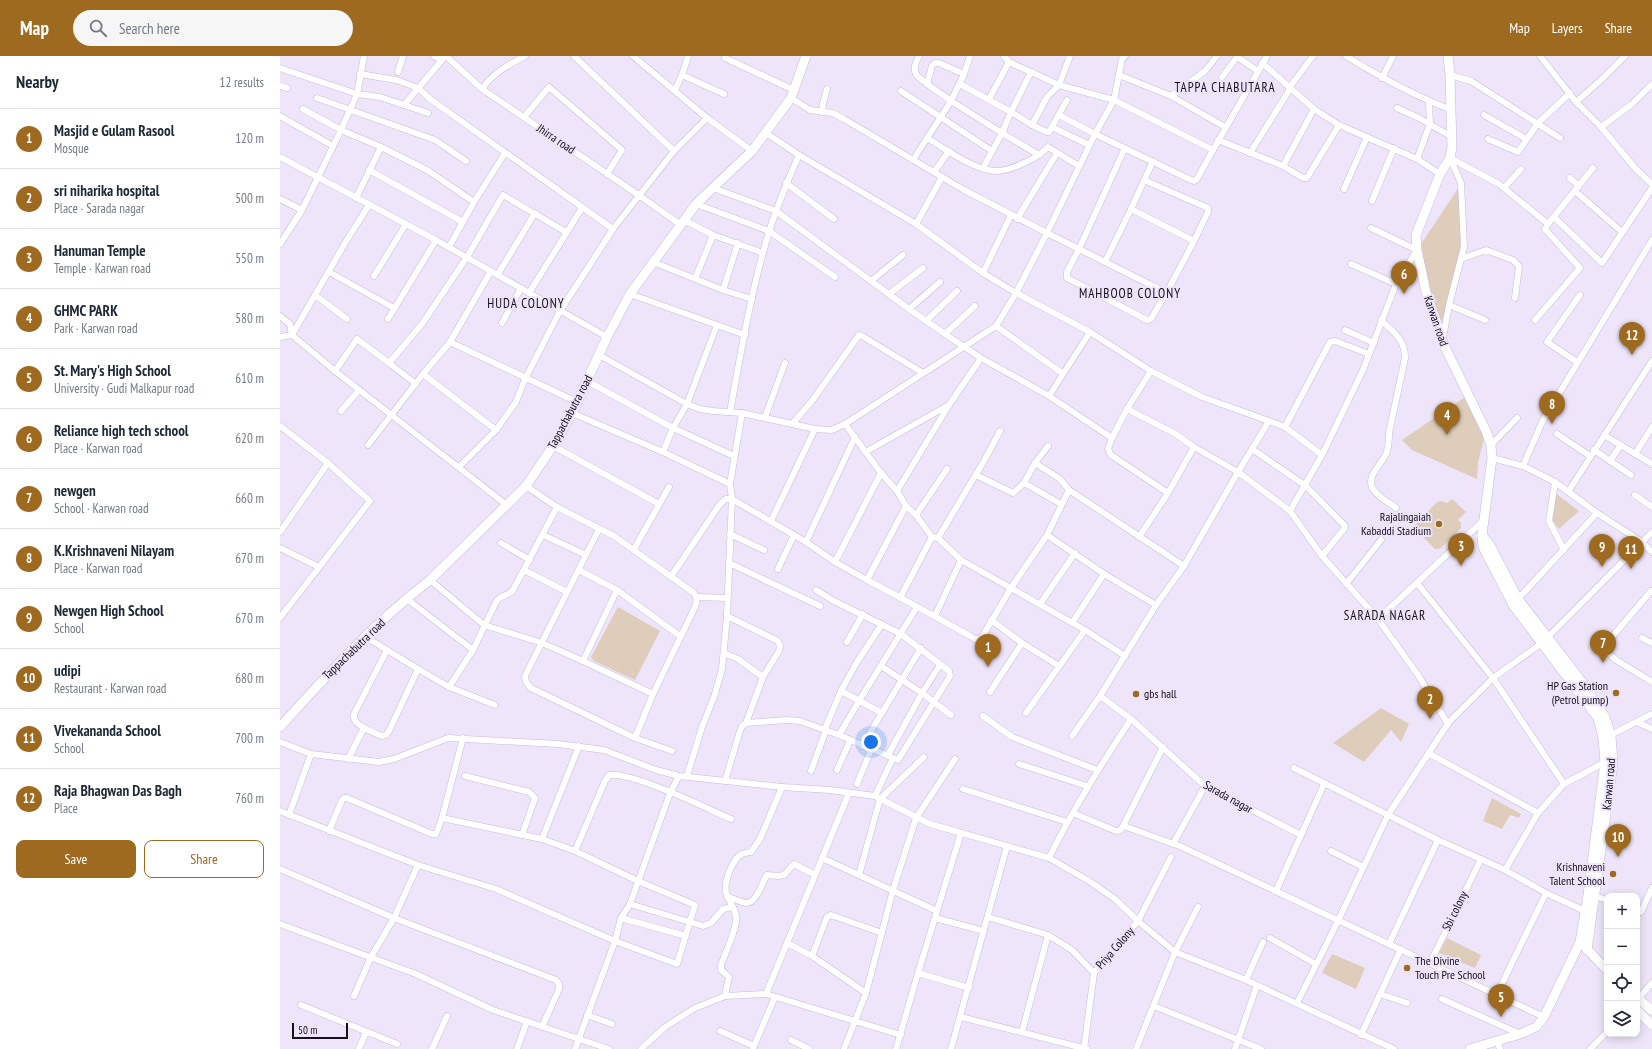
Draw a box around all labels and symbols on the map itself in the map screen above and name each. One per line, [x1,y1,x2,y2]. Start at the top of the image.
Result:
district label: TAPPA CHABUTARA [1174,79,1276,96]
street label: Jhirra road [533,120,578,157]
pin: 6 [1391,261,1417,294]
district label: MAHBOOB COLONY [1079,285,1181,302]
street label: Karwan road [1421,294,1452,348]
district label: HUDA COLONY [487,295,565,312]
pin: 12 [1619,322,1645,355]
street label: Tappachabutra road [544,372,595,451]
pin: 8 [1539,391,1565,424]
pin: 4 [1434,402,1460,435]
place label: Rajalingaiah Kabaddi Stadium [1361,509,1431,538]
marker: Rajalingaiah Kabaddi Stadium [1434,519,1444,529]
pin: 3 [1448,533,1474,566]
pin: 9 [1589,534,1615,567]
pin: 11 [1618,536,1644,569]
district label: SARADA NAGAR [1344,607,1426,624]
street label: Tappachabutra road [319,615,388,682]
pin: 7 [1590,630,1616,663]
pin: 1 [975,634,1001,667]
place label: HP Gas Station (Petrol pump) [1547,678,1608,707]
place label: gbs hall [1144,686,1177,701]
pin: 2 [1417,686,1443,719]
marker: HP Gas Station (Petrol pump) [1611,688,1621,698]
marker: gbs hall [1131,689,1141,699]
your location [861,732,881,752]
street label: Karwan road [1599,757,1618,810]
street label: Sarada nagar [1201,777,1256,817]
pin: 10 [1605,824,1631,857]
place label: Krishnaveni Talent School [1549,859,1605,888]
marker: Krishnaveni Talent School [1608,869,1618,879]
street label: Sbi colony [1438,888,1471,933]
street label: Priya Colony [1092,923,1137,972]
place label: The Divine Touch Pre School [1415,953,1486,982]
marker: The Divine Touch Pre School [1402,963,1412,973]
pin: 5 [1488,984,1514,1017]
scale bar [292,1021,348,1040]

